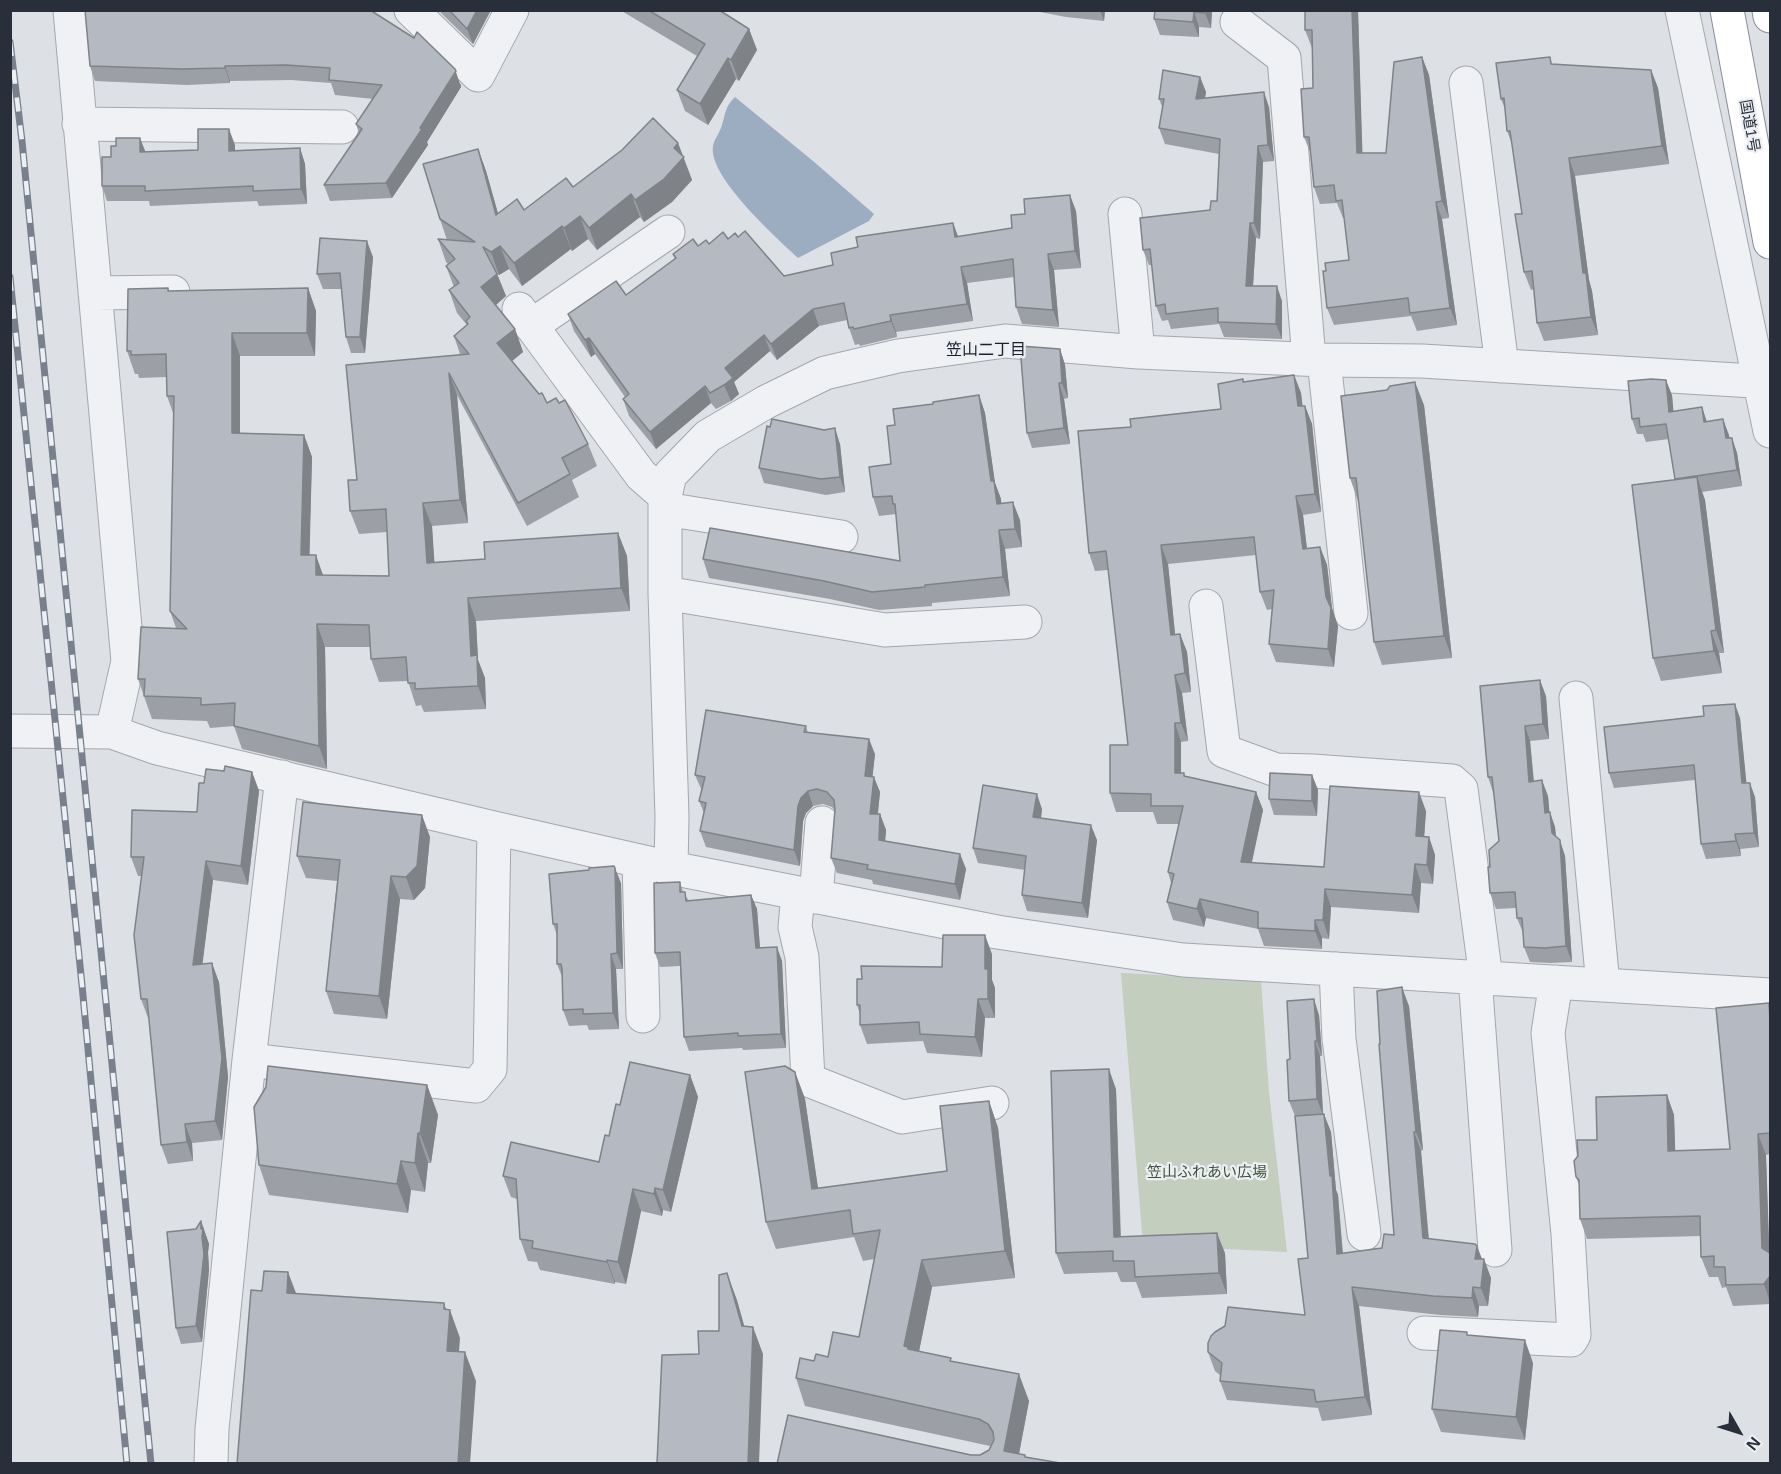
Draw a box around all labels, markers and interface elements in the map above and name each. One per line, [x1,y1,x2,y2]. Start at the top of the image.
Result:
street label: 国道1号 [1736,98,1762,154]
district label: 笠山二丁目 [946,341,1026,361]
park label: 笠山ふれあい広場 [1147,1164,1267,1182]
north arrow [1709,1402,1769,1462]
text: N [1743,1434,1764,1453]

